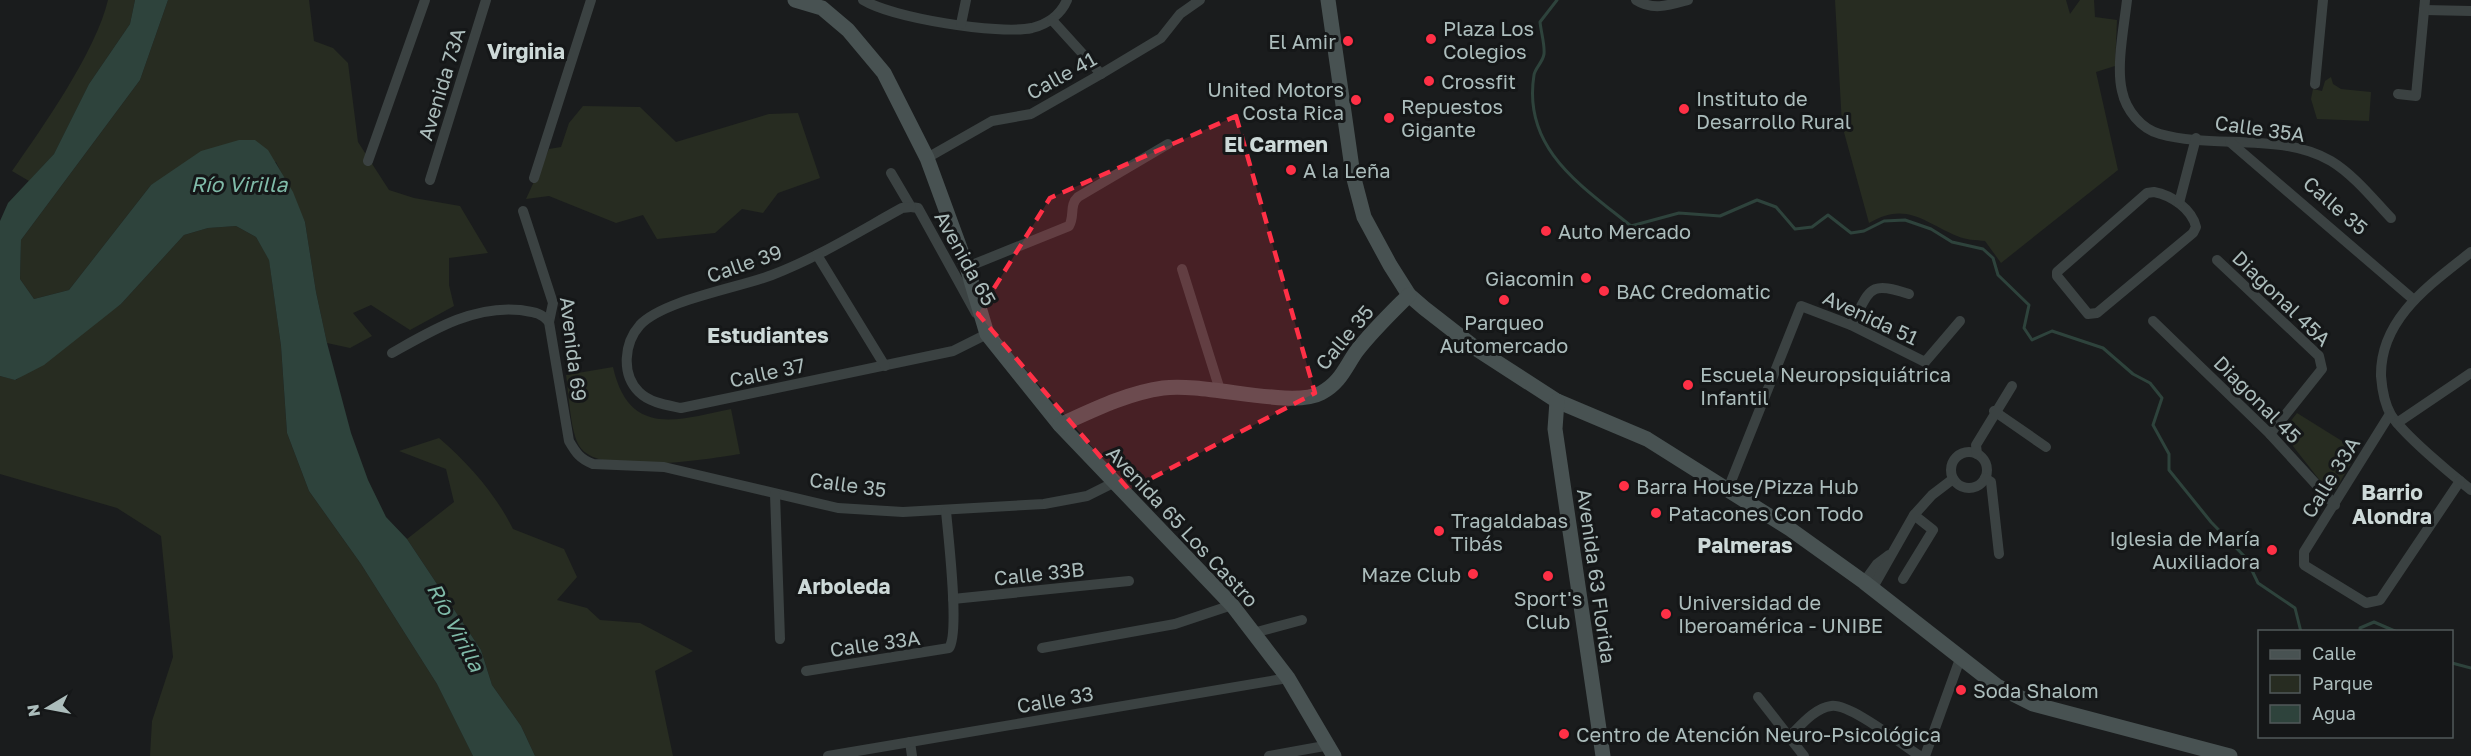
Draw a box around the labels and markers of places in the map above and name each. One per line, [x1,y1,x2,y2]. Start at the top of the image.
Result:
place label: Plaza Los Colegios [1443,16,1534,63]
place label: El Amir [1268,29,1336,53]
marker: Plaza Los Colegios [1424,32,1438,46]
marker: El Amir [1341,34,1355,48]
place label: Crossfit [1441,69,1516,93]
marker: Crossfit [1422,74,1436,88]
place label: United Motors Costa Rica [1207,77,1344,124]
place label: Instituto de Desarrollo Rural [1696,86,1851,133]
marker: United Motors Costa Rica [1349,93,1363,107]
place label: Repuestos Gigante [1401,94,1503,141]
marker: Instituto de Desarrollo Rural [1677,102,1691,116]
marker: Repuestos Gigante [1382,111,1396,125]
place label: A la Leña [1303,158,1391,182]
marker: A la Leña [1284,163,1298,177]
place label: Auto Mercado [1558,219,1691,243]
marker: Auto Mercado [1539,224,1553,238]
place label: Giacomin [1485,266,1574,290]
marker: Giacomin [1579,271,1593,285]
place label: BAC Credomatic [1616,279,1771,303]
marker: BAC Credomatic [1597,284,1611,298]
marker: Parqueo Automercado [1497,293,1511,307]
place label: Parqueo Automercado [1440,310,1568,357]
place label: Escuela Neuropsiquiátrica Infantil [1700,362,1951,409]
marker: Escuela Neuropsiquiátrica Infantil [1681,378,1695,392]
place label: Barra House/Pizza Hub [1636,474,1858,498]
marker: Barra House/Pizza Hub [1617,479,1631,493]
place label: Patacones Con Todo [1668,501,1864,525]
marker: Patacones Con Todo [1649,506,1663,520]
place label: Tragaldabas Tibás [1451,508,1568,555]
marker: Tragaldabas Tibás [1432,524,1446,538]
place label: Iglesia de María Auxiliadora [2110,526,2260,573]
marker: Iglesia de María Auxiliadora [2265,543,2279,557]
place label: Maze Club [1361,562,1461,586]
marker: Maze Club [1466,567,1480,581]
marker: Sport's Club [1541,569,1555,583]
place label: Sport's Club [1514,586,1582,633]
place label: Universidad de Iberoamérica - UNIBE [1678,590,1883,637]
marker: Universidad de Iberoamérica - UNIBE [1659,607,1673,621]
place label: Soda Shalom [1973,678,2099,702]
marker: Soda Shalom [1954,683,1968,697]
place label: Centro de Atención Neuro-Psicológica [1576,722,1941,746]
marker: Centro de Atención Neuro-Psicológica [1557,727,1571,741]

